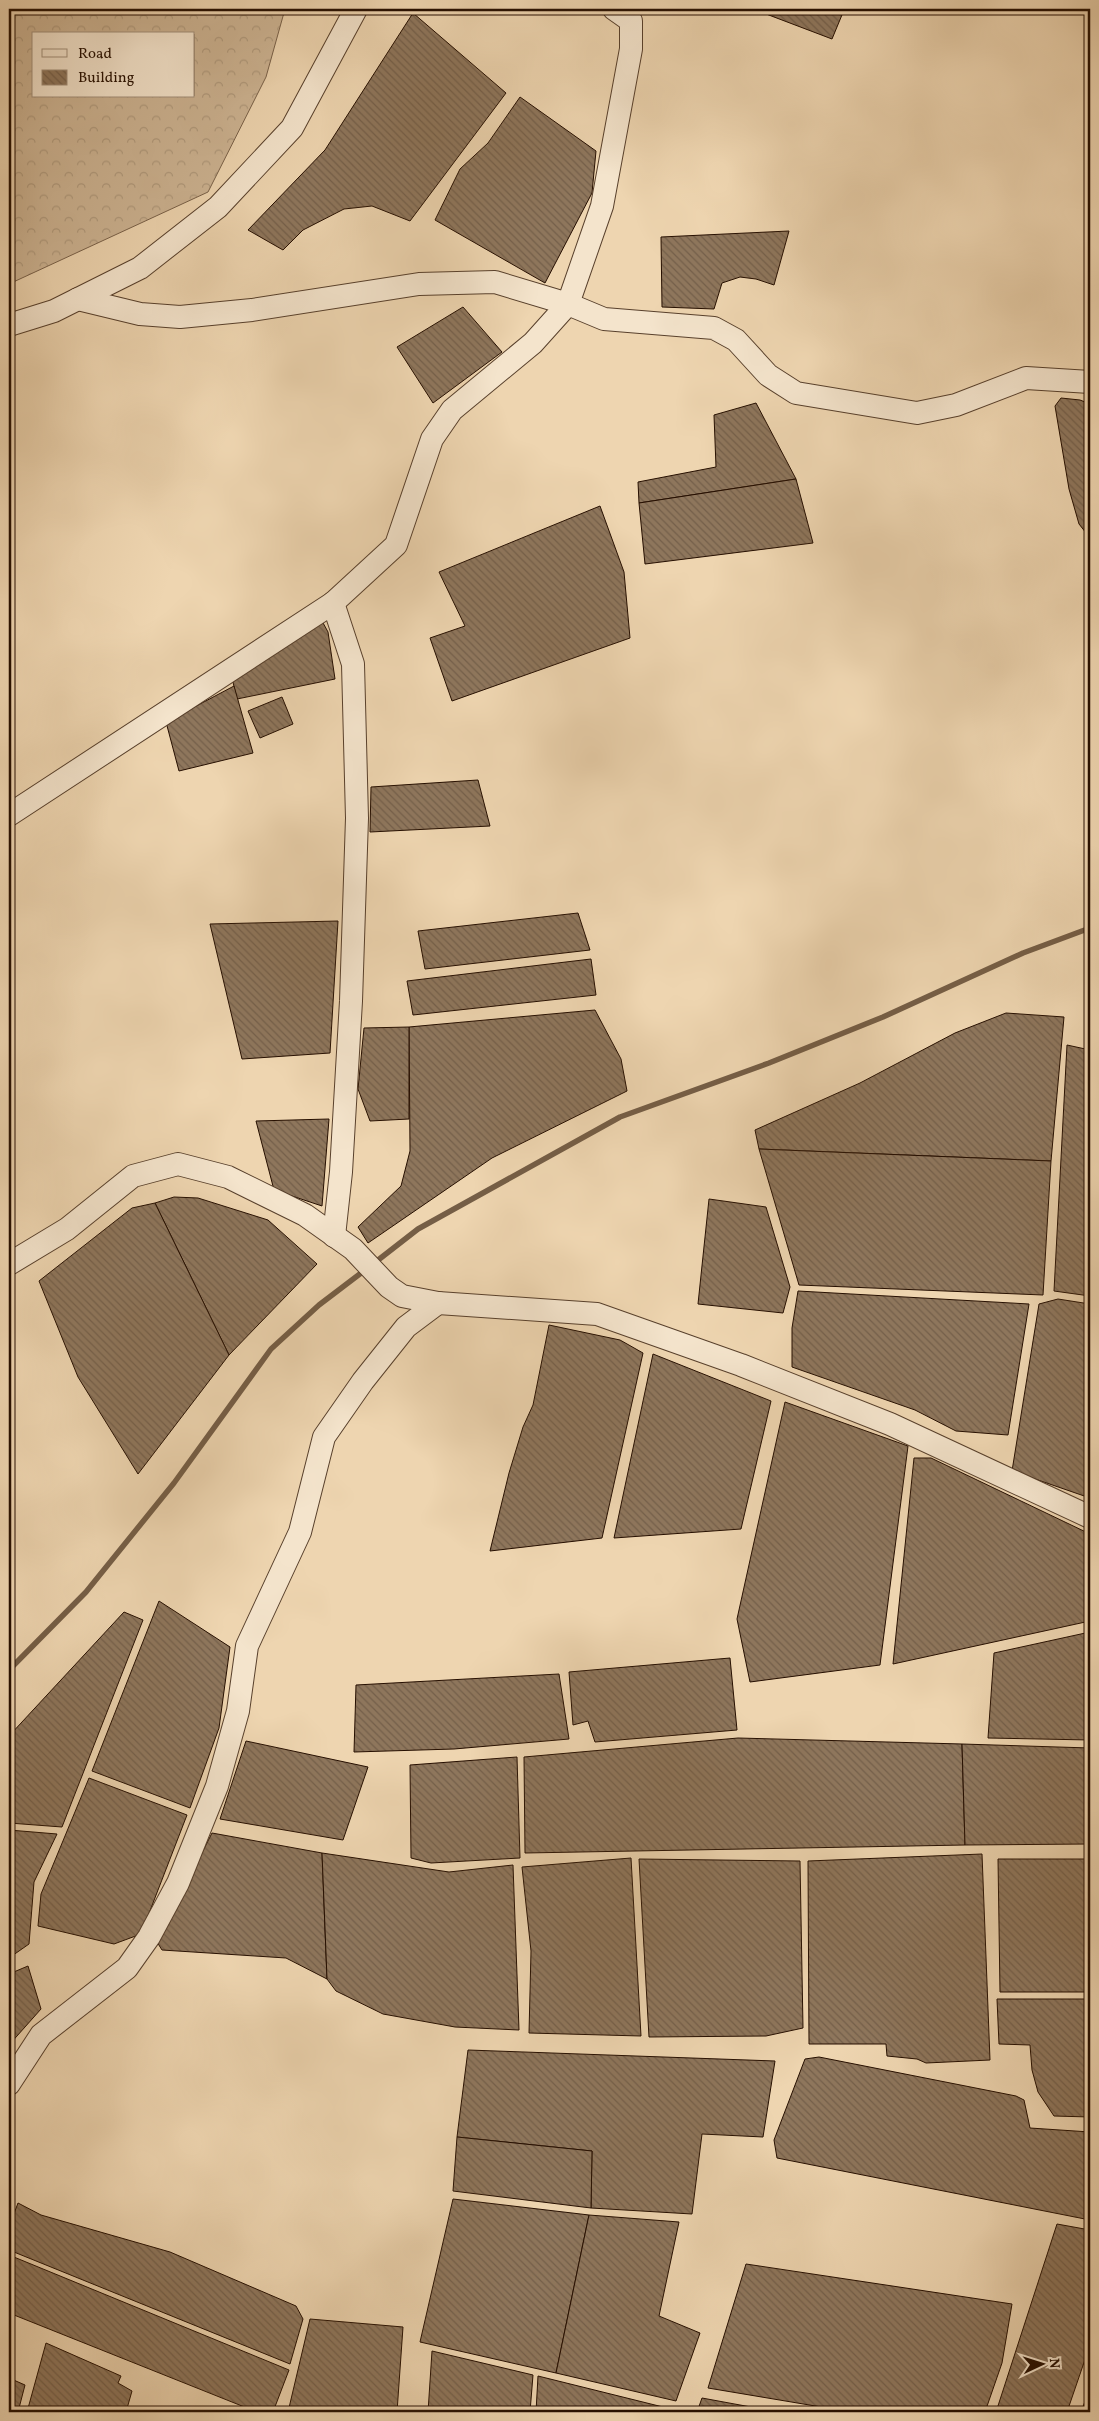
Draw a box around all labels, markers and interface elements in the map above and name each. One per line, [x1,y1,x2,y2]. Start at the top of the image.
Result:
legend [32,32,195,98]
text: Road [78,44,112,65]
text: Building [78,68,135,89]
north arrow [1016,2338,1066,2388]
text: N [1044,2357,1063,2369]

